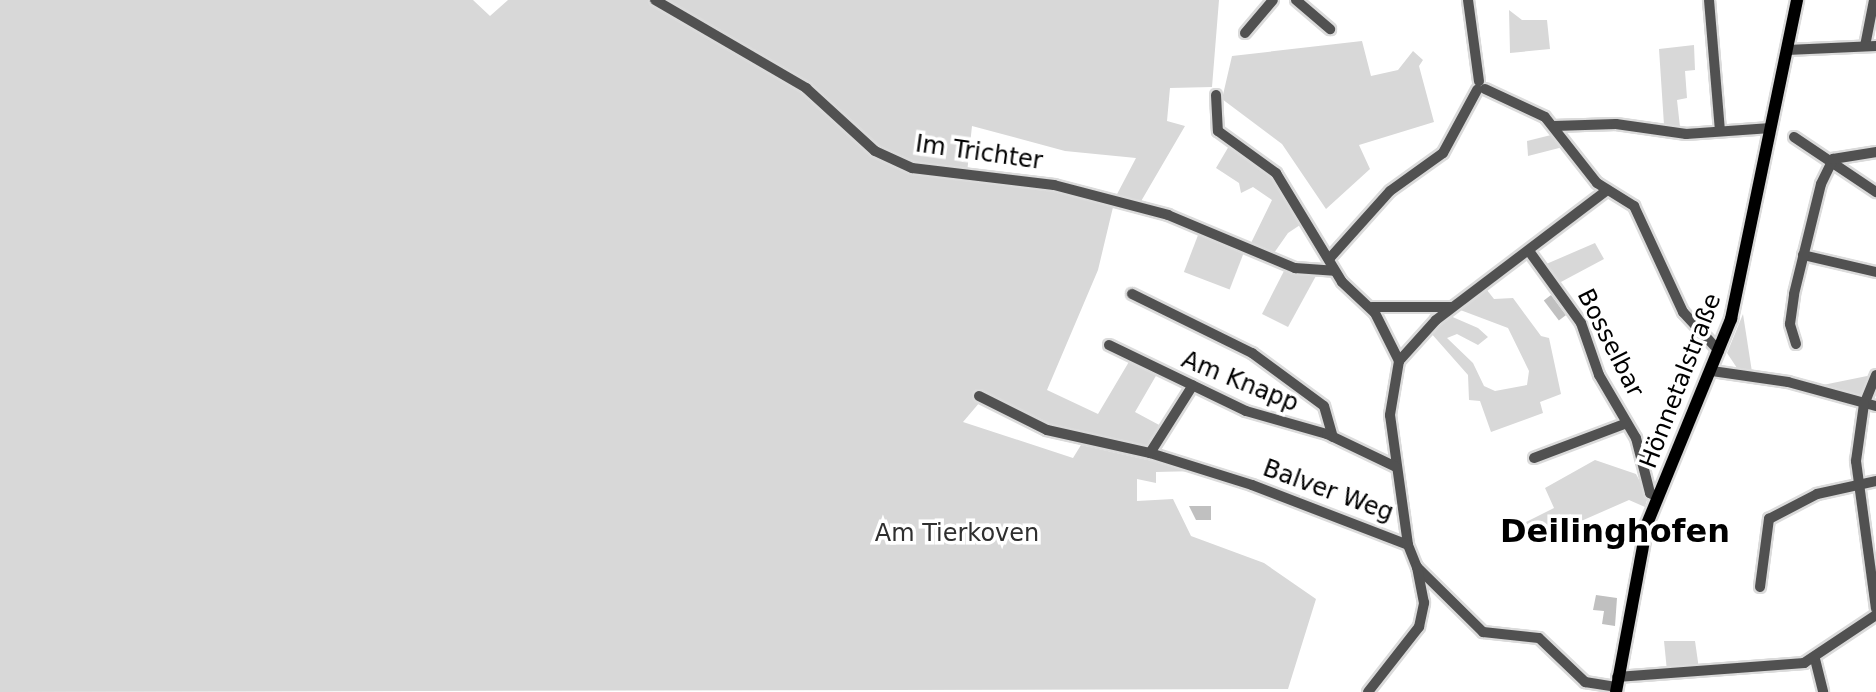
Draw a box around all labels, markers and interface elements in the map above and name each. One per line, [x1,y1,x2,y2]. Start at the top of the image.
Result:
street label: Im Trichter [914,130,1044,176]
street label: Bosselbar [1571,284,1649,402]
street label: Hönnetalstraße [1634,289,1728,473]
street label: Am Knapp [1177,346,1303,418]
street label: Balver Weg [1259,454,1397,528]
district label: Deilinghofen [1500,512,1730,550]
park label: Am Tierkoven [875,520,1039,548]

